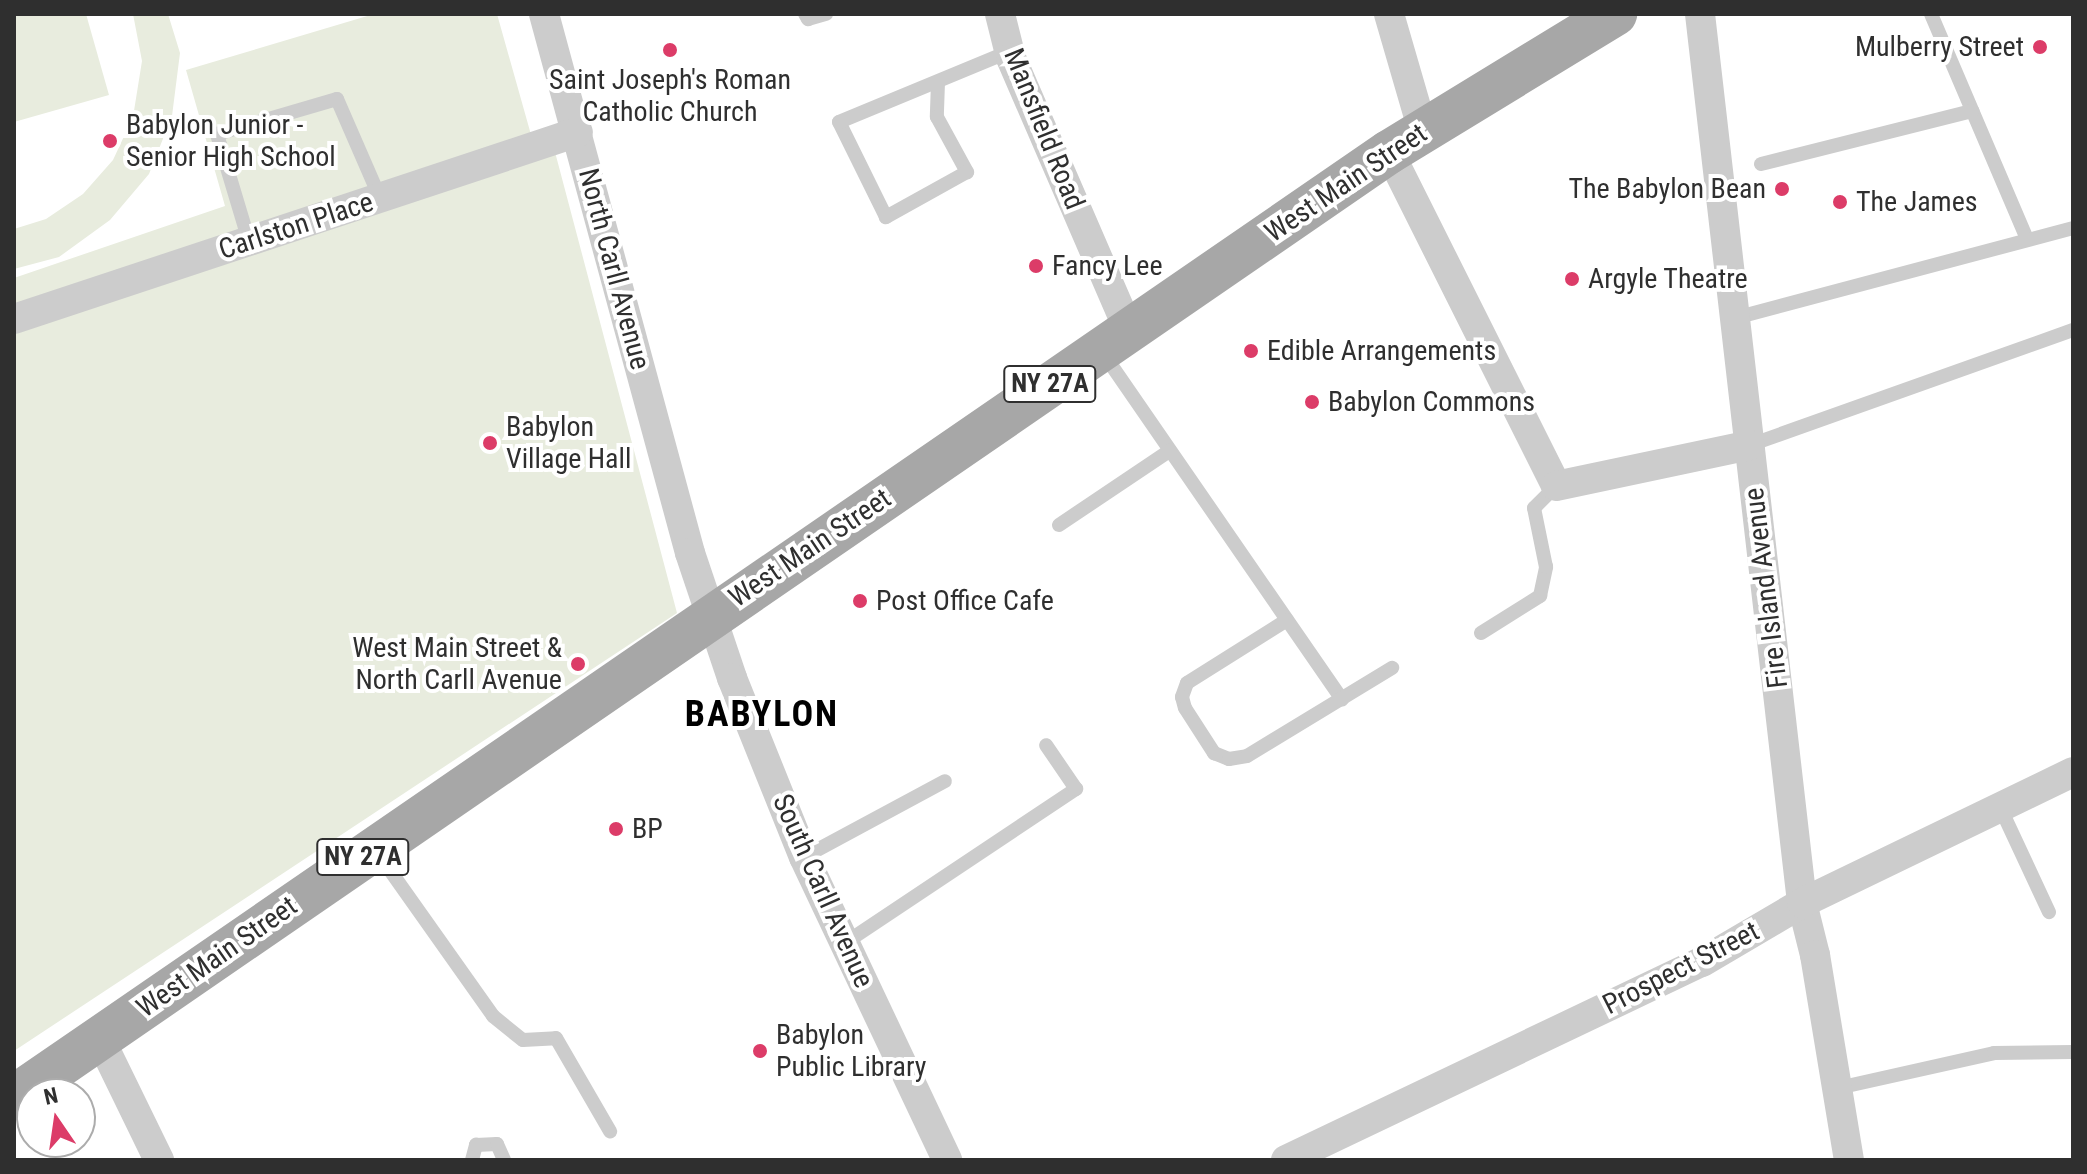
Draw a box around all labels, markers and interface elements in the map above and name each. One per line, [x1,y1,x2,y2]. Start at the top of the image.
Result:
place label: Mulberry Street [1855,30,2024,64]
marker: Mulberry Street [2031,38,2049,56]
marker: Saint Joseph's Roman Catholic Church [661,41,679,59]
street label: Mansfield Road [996,44,1092,214]
place label: Saint Joseph's Roman Catholic Church [549,63,791,129]
place label: Babylon Junior - Senior High School [126,108,336,174]
street label: West Main Street [1259,116,1433,250]
marker: Babylon Junior - Senior High School [101,132,119,150]
street label: North Carll Avenue [571,165,657,373]
place label: The Babylon Bean [1568,172,1766,206]
marker: The Babylon Bean [1773,180,1791,198]
street label: Carlston Place [214,185,378,267]
place label: The James [1856,185,1978,219]
marker: The James [1831,193,1849,211]
place label: Fancy Lee [1052,249,1163,283]
marker: Fancy Lee [1027,257,1045,275]
place label: Argyle Theatre [1588,262,1748,296]
marker: Argyle Theatre [1563,270,1581,288]
place label: Edible Arrangements [1267,334,1496,368]
marker: Edible Arrangements [1242,342,1260,360]
road number: NY 27A [1002,362,1098,406]
place label: Babylon Commons [1328,385,1535,419]
marker: Babylon Commons [1303,393,1321,411]
place label: Babylon Village Hall [506,410,631,476]
marker: Babylon Village Hall [481,434,499,452]
street label: West Main Street [723,481,897,615]
street label: Fire Island Avenue [1737,486,1795,690]
place label: Post Office Cafe [876,584,1054,618]
marker: Post Office Cafe [851,592,869,610]
place label: West Main Street & North Carll Avenue [352,631,562,697]
marker: West Main Street & North Carll Avenue [569,655,587,673]
district label: BABYLON [685,693,839,737]
street label: South Carll Avenue [765,789,881,993]
place label: BP [632,812,663,846]
marker: BP [607,820,625,838]
road number: NY 27A [315,835,411,879]
street label: West Main Street [130,889,304,1025]
street label: Prospect Street [1597,914,1765,1022]
place label: Babylon Public Library [776,1018,926,1084]
marker: Babylon Public Library [751,1042,769,1060]
north arrow [16,1078,96,1158]
text: N [42,1082,60,1110]

